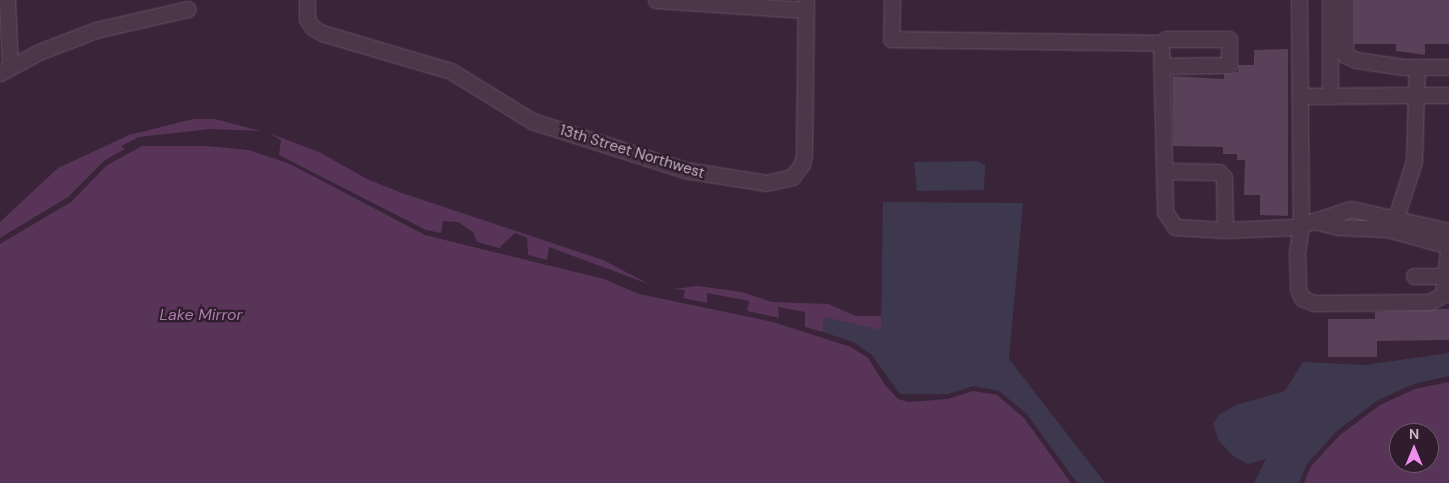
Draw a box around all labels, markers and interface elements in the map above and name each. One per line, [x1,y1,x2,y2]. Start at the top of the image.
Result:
street label: 13th Street Northwest [557,121,707,183]
water label: Lake Mirror [159,305,243,325]
north arrow [1389,423,1439,473]
text: N [1409,425,1419,443]

